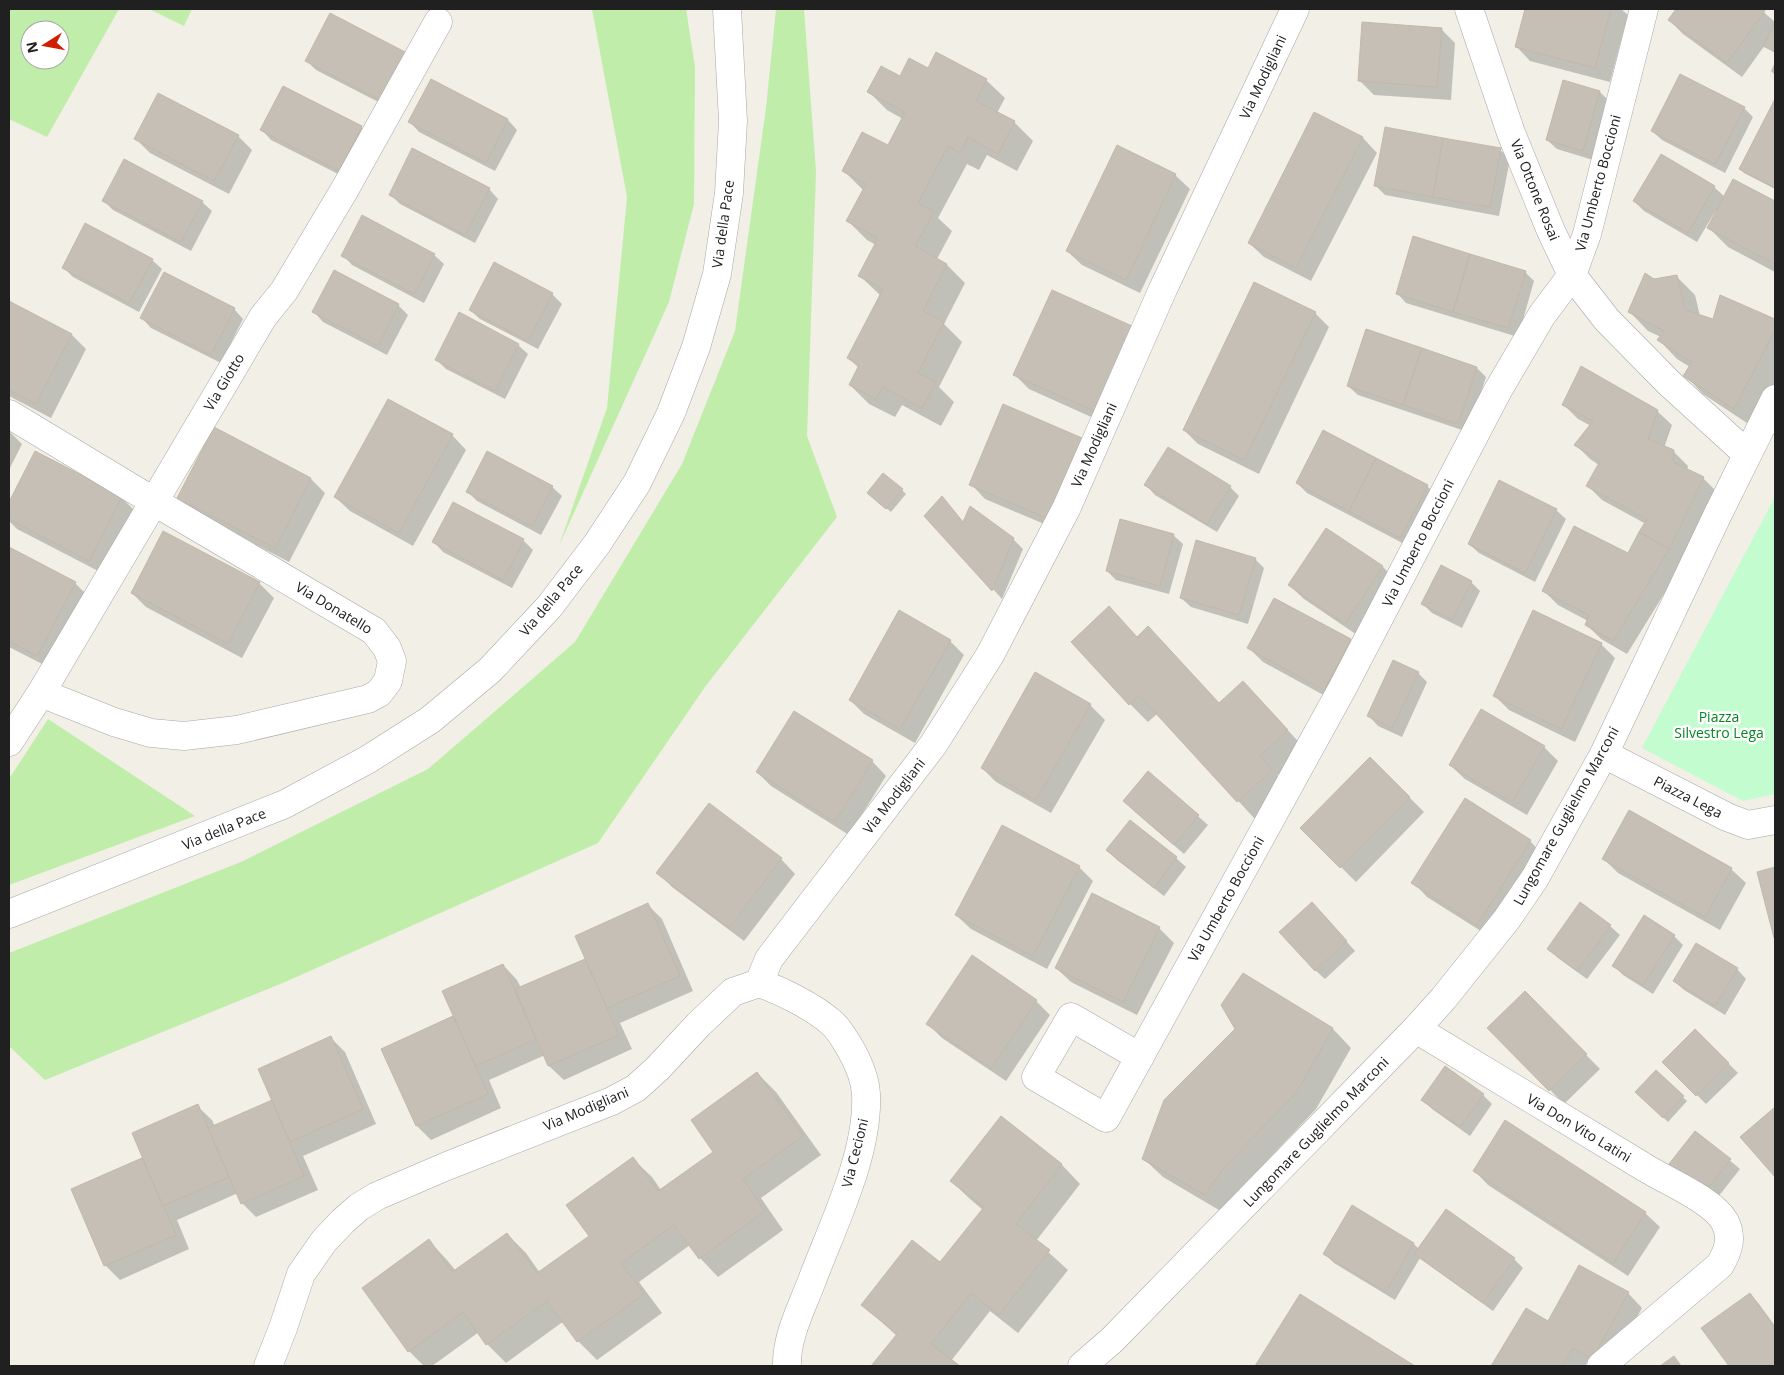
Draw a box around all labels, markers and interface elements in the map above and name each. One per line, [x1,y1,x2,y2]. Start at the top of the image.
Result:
north arrow [20,20,70,70]
street label: Via Modigliani [1235,32,1290,122]
text: N [21,40,42,55]
street label: Via Umberto Boccioni [1570,112,1625,253]
street label: Via Ottone Rosai [1506,136,1564,243]
street label: Via della Pace [707,178,738,269]
street label: Via Giotto [199,349,248,414]
street label: Via Modigliani [1066,399,1121,490]
street label: Via Umberto Boccioni [1377,476,1458,610]
street label: Via della Pace [515,559,587,640]
street label: Via Donatello [292,577,376,638]
park label: Piazza Silvestro Lega [1674,707,1764,742]
street label: Lungomare Guglielmo Marconi [1508,723,1623,909]
street label: Via Modigliani [858,754,929,837]
street label: Piazza Lega [1651,771,1726,822]
street label: Via della Pace [179,803,269,854]
street label: Via Umberto Boccioni [1183,833,1268,965]
street label: Lungomare Guglielmo Marconi [1239,1053,1393,1211]
street label: Via Modigliani [540,1082,631,1135]
street label: Via Don Vito Latini [1523,1089,1635,1166]
street label: Via Cecioni [837,1116,872,1190]

